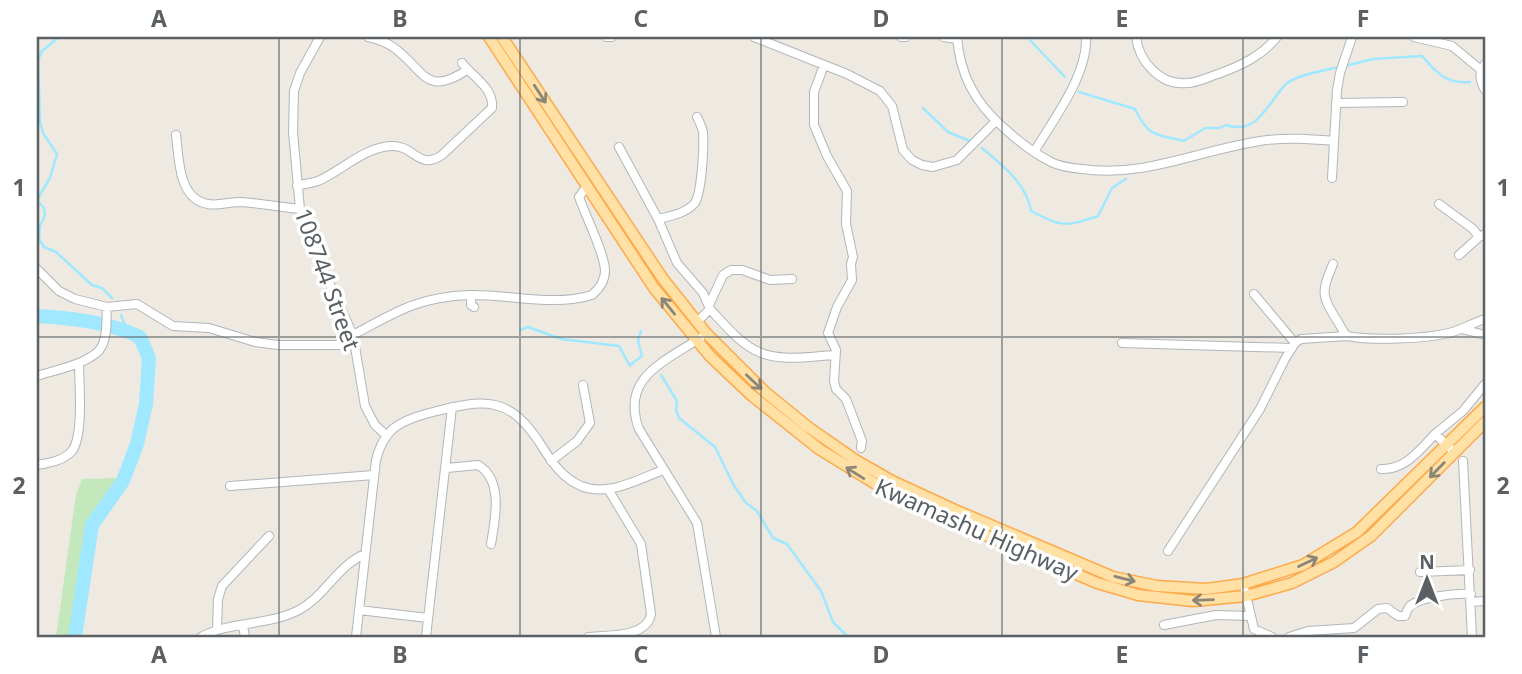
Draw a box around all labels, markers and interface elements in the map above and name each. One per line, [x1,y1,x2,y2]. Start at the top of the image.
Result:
text: A [151,2,167,34]
text: B [392,2,408,34]
text: C [634,2,649,34]
text: D [873,2,889,34]
text: E [1116,2,1128,34]
text: F [1357,2,1369,34]
one-way arrow [532,84,547,103]
text: 1 [12,171,26,203]
text: 1 [1496,171,1510,203]
street label: 108744 Street [287,203,369,355]
one-way arrow [660,297,676,315]
one-way arrow [745,373,762,390]
one-way arrow [1429,461,1446,478]
one-way arrow [846,465,865,480]
text: 2 [12,469,26,501]
text: 2 [1496,469,1510,501]
street label: Kwamashu Highway [870,470,1084,588]
north arrow [1392,544,1462,614]
text: N [1419,549,1435,575]
one-way arrow [1297,555,1318,569]
one-way arrow [1113,573,1136,586]
one-way arrow [1192,594,1215,607]
text: A [151,638,167,670]
text: B [392,638,408,670]
text: C [634,638,649,670]
text: D [873,638,889,670]
text: E [1116,638,1128,670]
text: F [1357,638,1369,670]

